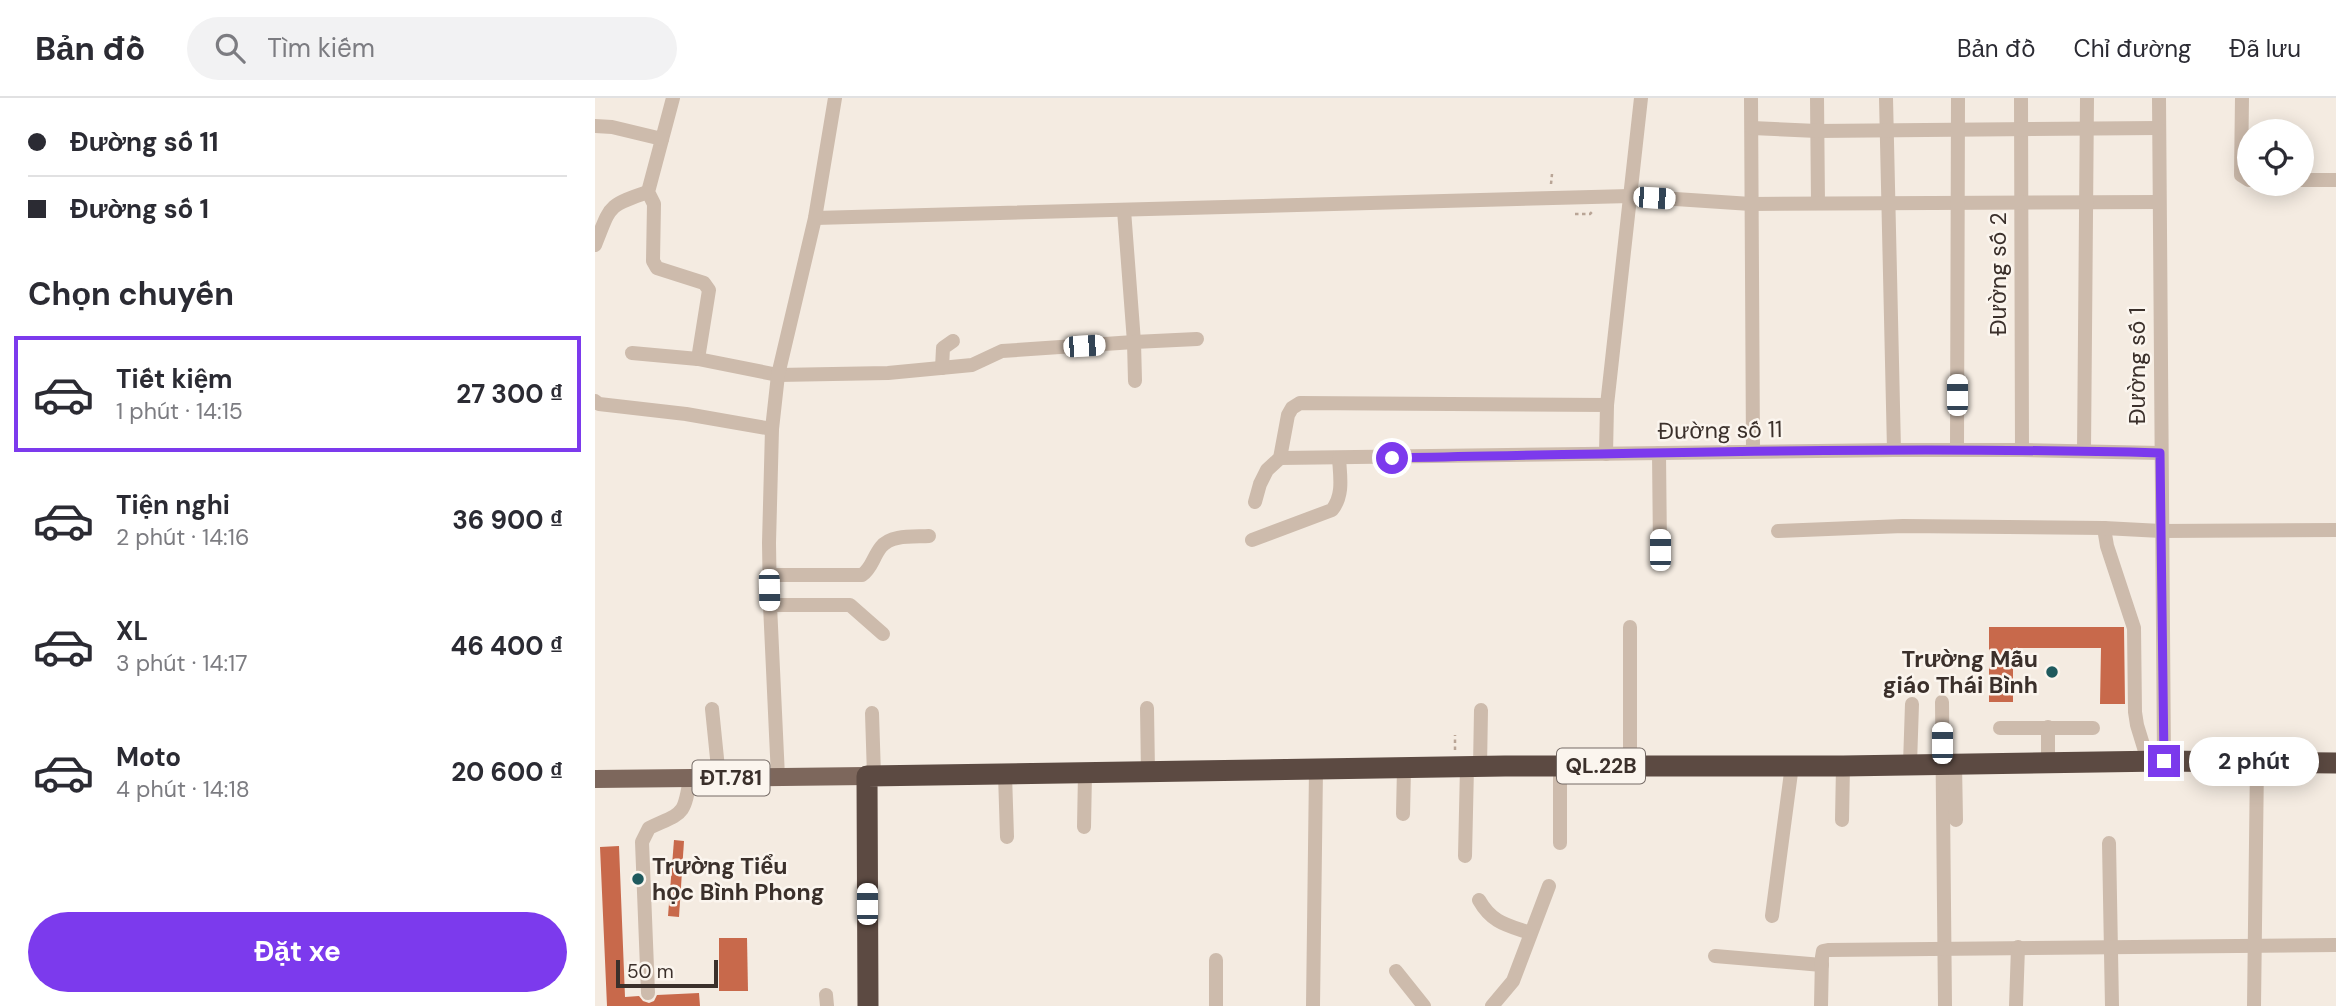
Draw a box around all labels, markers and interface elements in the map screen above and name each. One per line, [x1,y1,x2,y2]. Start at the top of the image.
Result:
search box [187,17,677,80]
text: Bản đồ [35,27,145,70]
icon: search [211,29,249,67]
text: Tìm kiếm [267,31,375,65]
text: Bản đồ [1957,33,2035,64]
text: Chỉ đường [2073,33,2191,64]
text: Đã lưu [2229,33,2301,64]
map controls [2237,119,2314,196]
button: locate [2237,119,2314,196]
text: Đường số 11 [70,125,218,159]
car [1633,186,1676,210]
text: Đường số 1 [70,192,209,226]
street label: Đường số 2 [1983,212,2013,336]
text: Chọn chuyến [28,273,234,315]
street label: Đường số 1 [2122,307,2152,425]
car [1063,334,1106,358]
text: Tiết kiệm [116,362,233,396]
icon: car [32,363,95,426]
car [1947,374,1968,416]
text: 27 300 ₫ [456,377,563,411]
text: 1 phút · 14:15 [116,396,243,426]
street label: Đường số 11 [1657,414,1783,446]
route start [1376,442,1408,474]
text: Tiện nghi [116,488,230,522]
icon: car [32,489,95,552]
text: 36 900 ₫ [452,503,563,537]
text: 2 phút · 14:16 [116,522,249,552]
car [1650,529,1671,571]
car [759,569,780,611]
text: XL [116,614,148,648]
icon: car [32,615,95,678]
text: 46 400 ₫ [451,629,563,663]
place label: Trường Mẫu giáo Thái Bình [1883,644,2038,700]
text: 3 phút · 14:17 [116,648,248,678]
marker: Trường Mẫu giáo Thái Bình [2044,664,2060,680]
car [1932,722,1953,764]
callout: 2 phút [2189,736,2318,786]
text: Moto [116,740,181,774]
icon: car [32,741,95,804]
route end [2148,745,2180,777]
text: 2 phút [2218,746,2290,776]
road number: QL.22B [1557,748,1645,784]
text: 20 600 ₫ [451,755,563,789]
road number: ĐT.781 [692,760,769,796]
text: 4 phút · 14:18 [116,774,250,804]
place label: Trường Tiểu học Bình Phong [652,851,825,907]
marker: Trường Tiểu học Bình Phong [630,871,646,887]
car [857,883,878,925]
button: Đặt xe [28,912,567,992]
scale bar [616,957,717,989]
text: 50 m [627,959,674,984]

